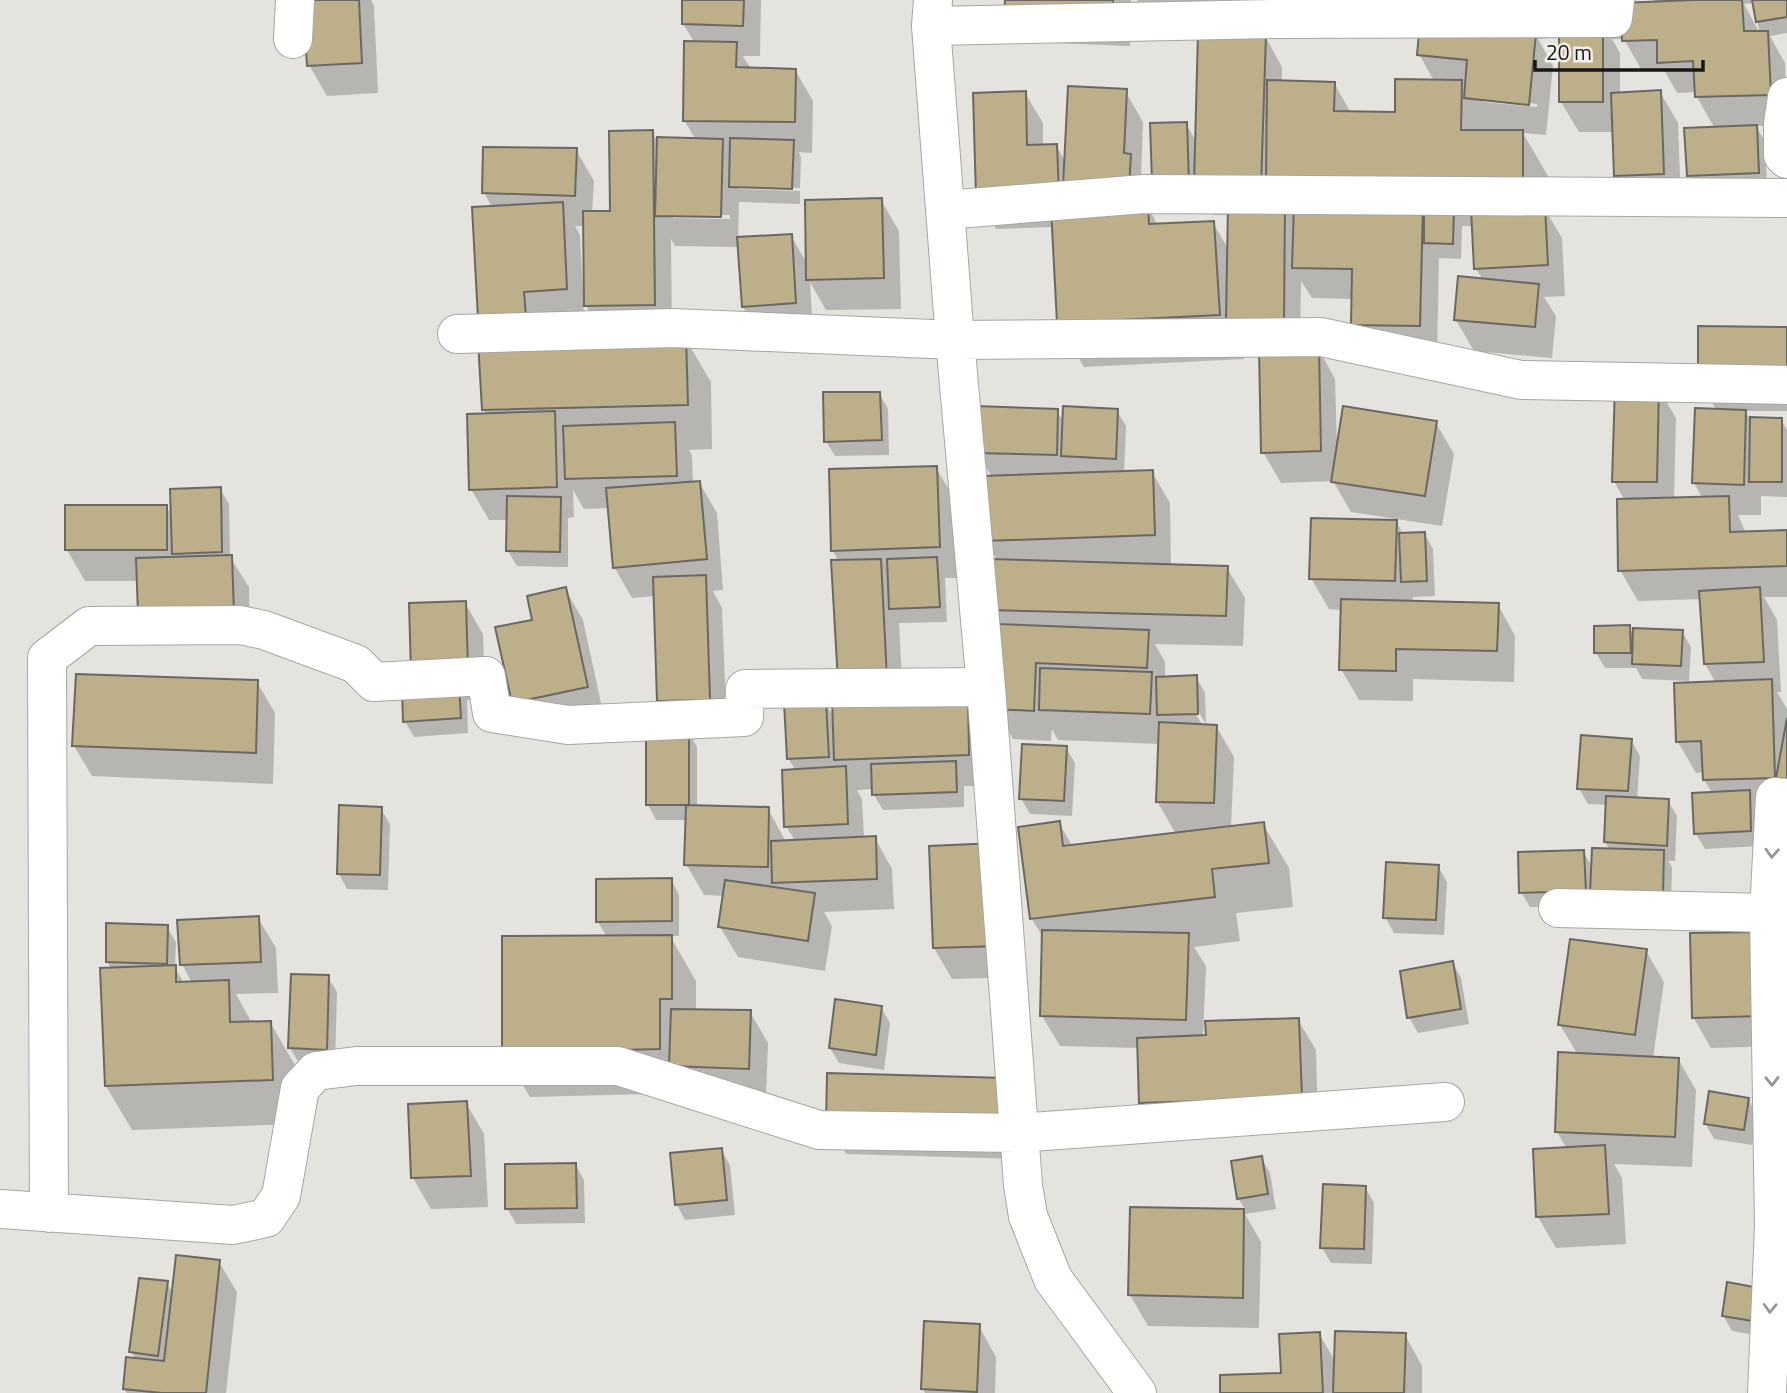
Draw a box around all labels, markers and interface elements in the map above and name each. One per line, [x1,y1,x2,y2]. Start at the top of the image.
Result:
scale bar [1535,28,1703,72]
text: 20 m [1546,36,1592,68]
one-way arrow [1765,848,1780,859]
one-way arrow [1764,1076,1779,1087]
one-way arrow [1763,1303,1778,1314]

